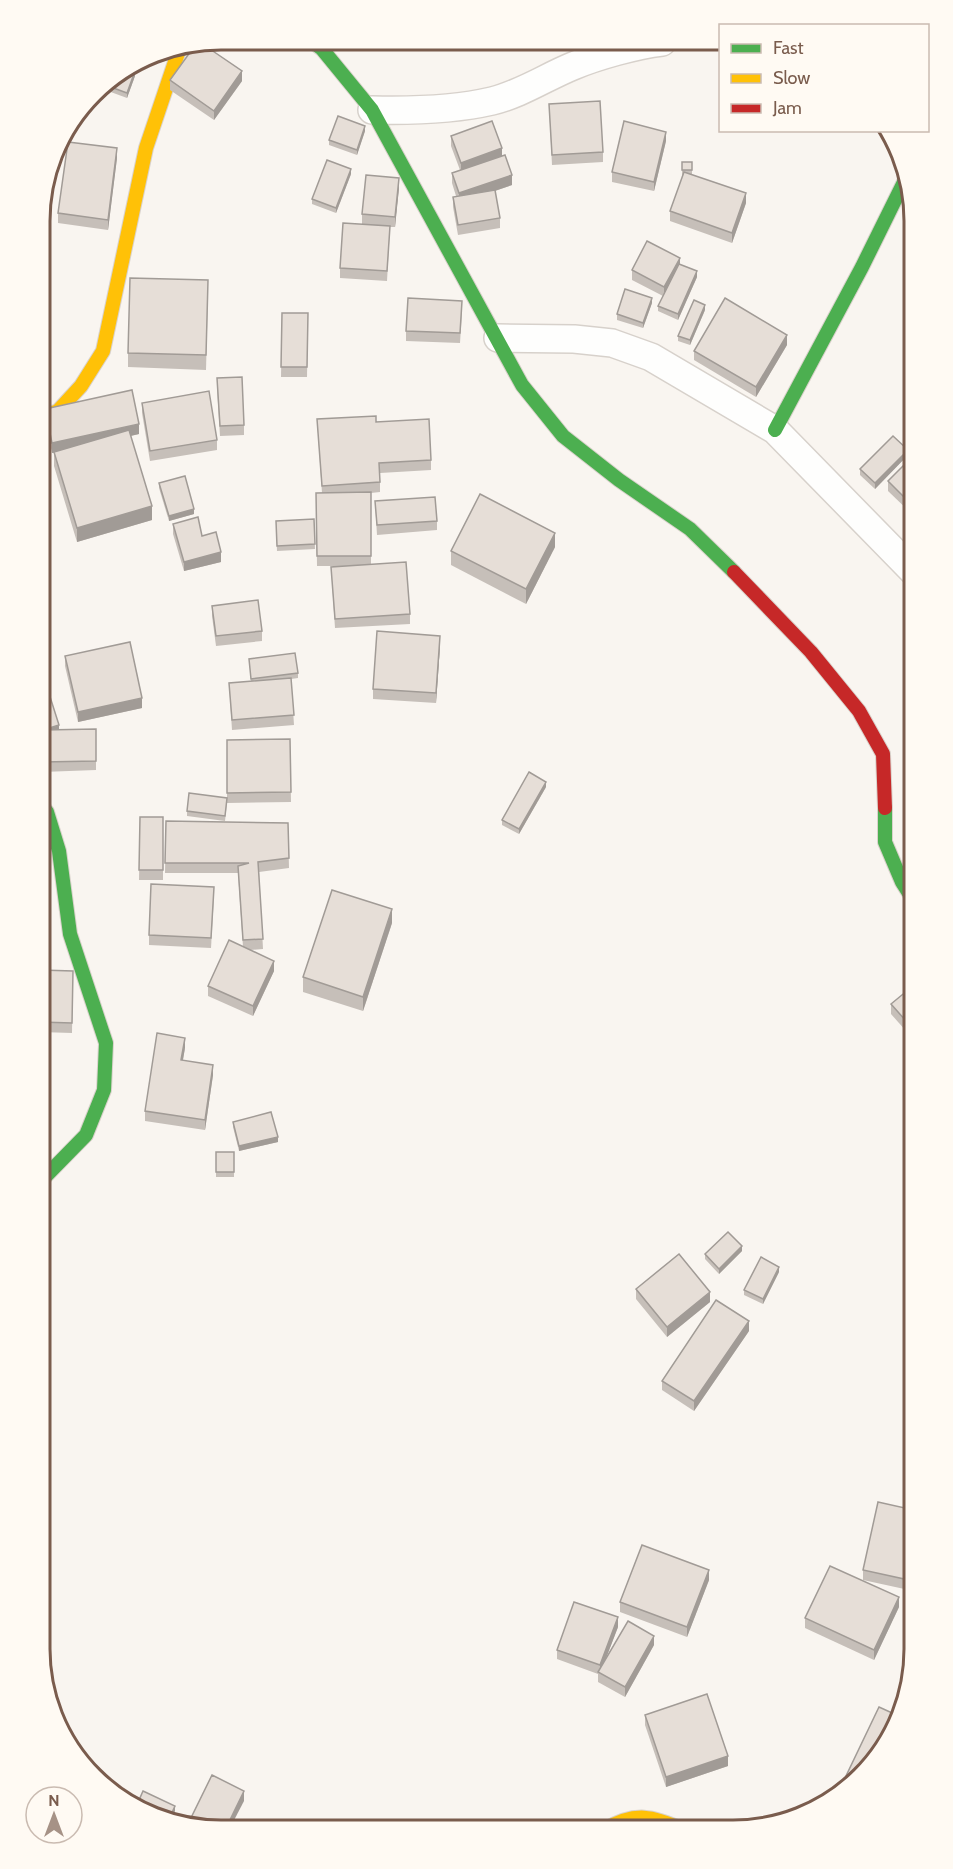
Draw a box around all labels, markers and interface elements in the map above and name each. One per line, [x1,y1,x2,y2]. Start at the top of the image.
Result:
legend [719,24,929,132]
text: Fast [773,37,804,59]
text: Slow [773,67,810,89]
text: Jam [772,97,802,119]
north arrow [24,1785,84,1845]
text: N [48,1791,60,1810]

